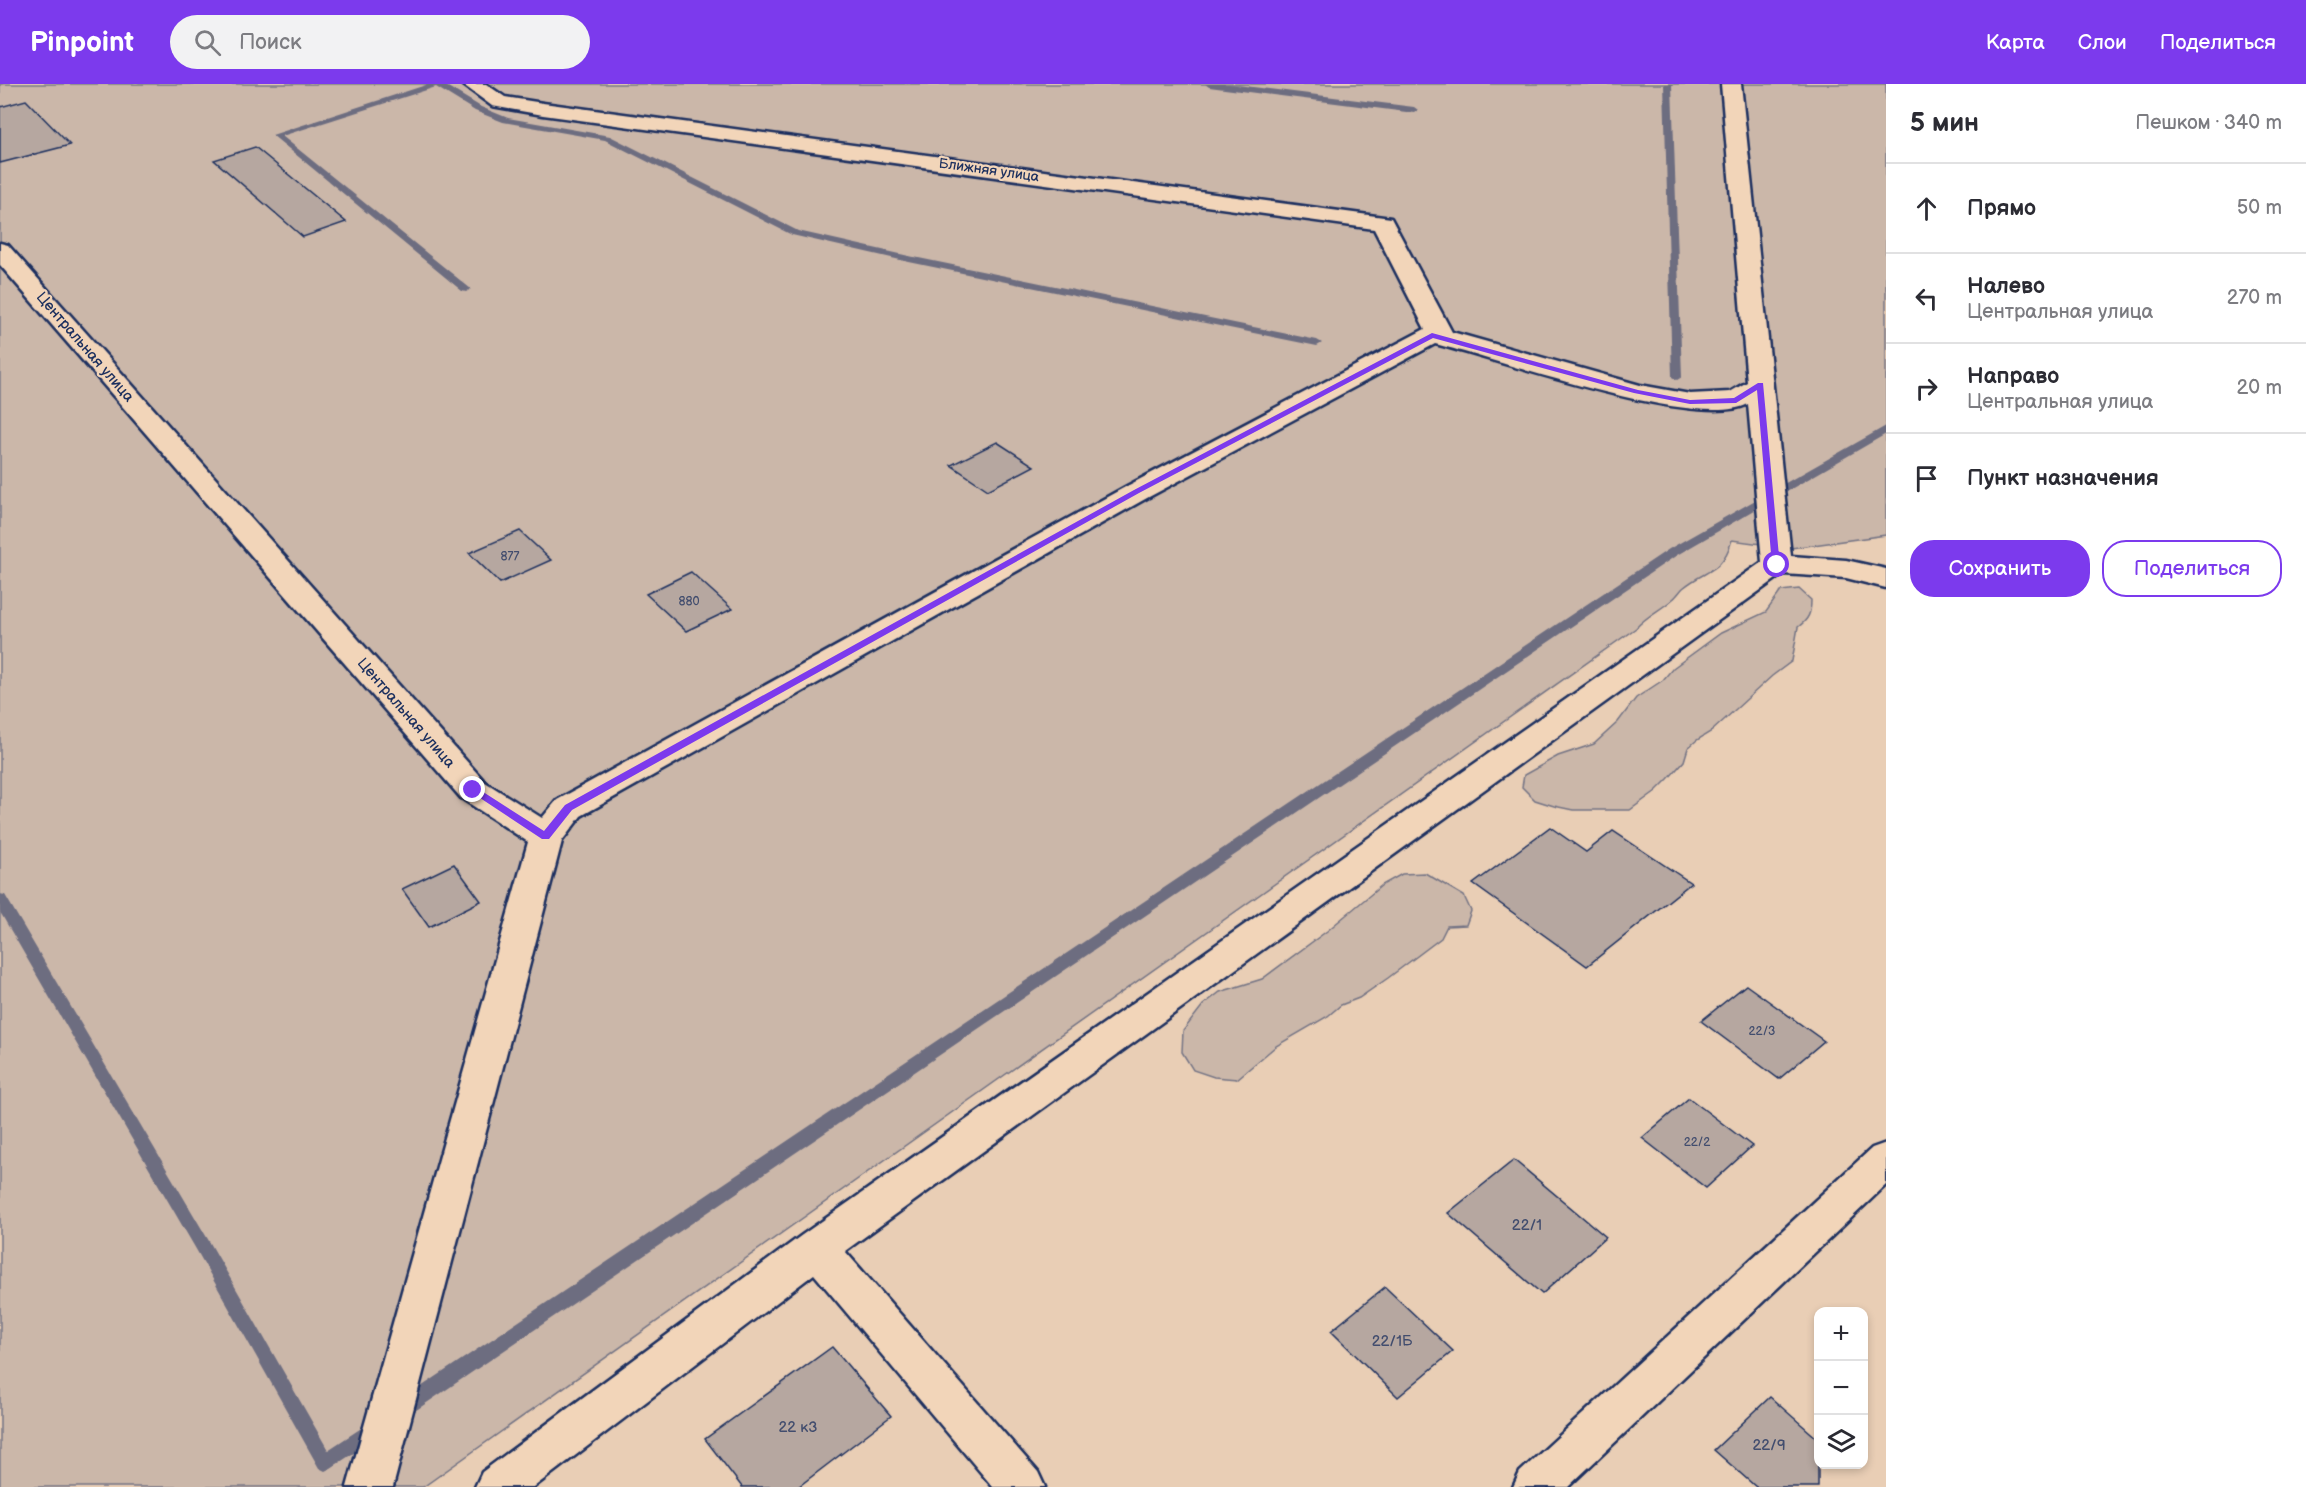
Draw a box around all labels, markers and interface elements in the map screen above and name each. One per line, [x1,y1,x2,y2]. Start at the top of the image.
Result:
search box [170,15,590,69]
text: Pinpoint [30,26,134,59]
icon: search [191,26,224,59]
text: Поиск [239,29,302,56]
text: Карта [1986,30,2045,55]
text: Слои [2078,30,2127,55]
text: Поделиться [2160,30,2276,55]
text: 5 мин [1910,108,1979,139]
text: Пешком · 340 m [2135,111,2282,135]
street label: Ближняя улица [938,155,1041,186]
icon: ahead [1910,192,1943,225]
text: Прямо [1967,195,2036,222]
text: 50 m [2237,196,2282,220]
text: Налево [1967,273,2045,300]
icon: left [1910,282,1943,315]
text: 270 m [2227,286,2282,310]
street label: Центральная улица [32,288,138,406]
text: Центральная улица [1967,300,2153,324]
text: Направо [1967,363,2059,390]
icon: right [1910,372,1943,405]
text: 20 m [2237,376,2282,400]
text: Центральная улица [1967,390,2153,414]
icon: arrive [1910,462,1943,495]
text: Пункт назначения [1967,465,2159,492]
button: Сохранить [1910,540,2090,597]
button: Поделиться [2102,540,2282,597]
house number: 877 [501,549,519,564]
route start [1763,551,1789,577]
house number: 880 [678,594,700,609]
street label: Центральная улица [353,654,459,772]
route end [459,776,485,802]
house number: 22/3 [1749,1024,1775,1039]
house number: 22/2 [1684,1135,1710,1150]
house number: 22/1 [1512,1216,1542,1235]
map controls [1814,1307,1868,1469]
button: + [1814,1307,1868,1361]
house number: 22/1Б [1372,1332,1413,1351]
button: − [1814,1361,1868,1415]
button: layers [1814,1415,1868,1469]
house number: 22 к3 [779,1418,817,1437]
house number: 22/9 [1752,1436,1786,1455]

